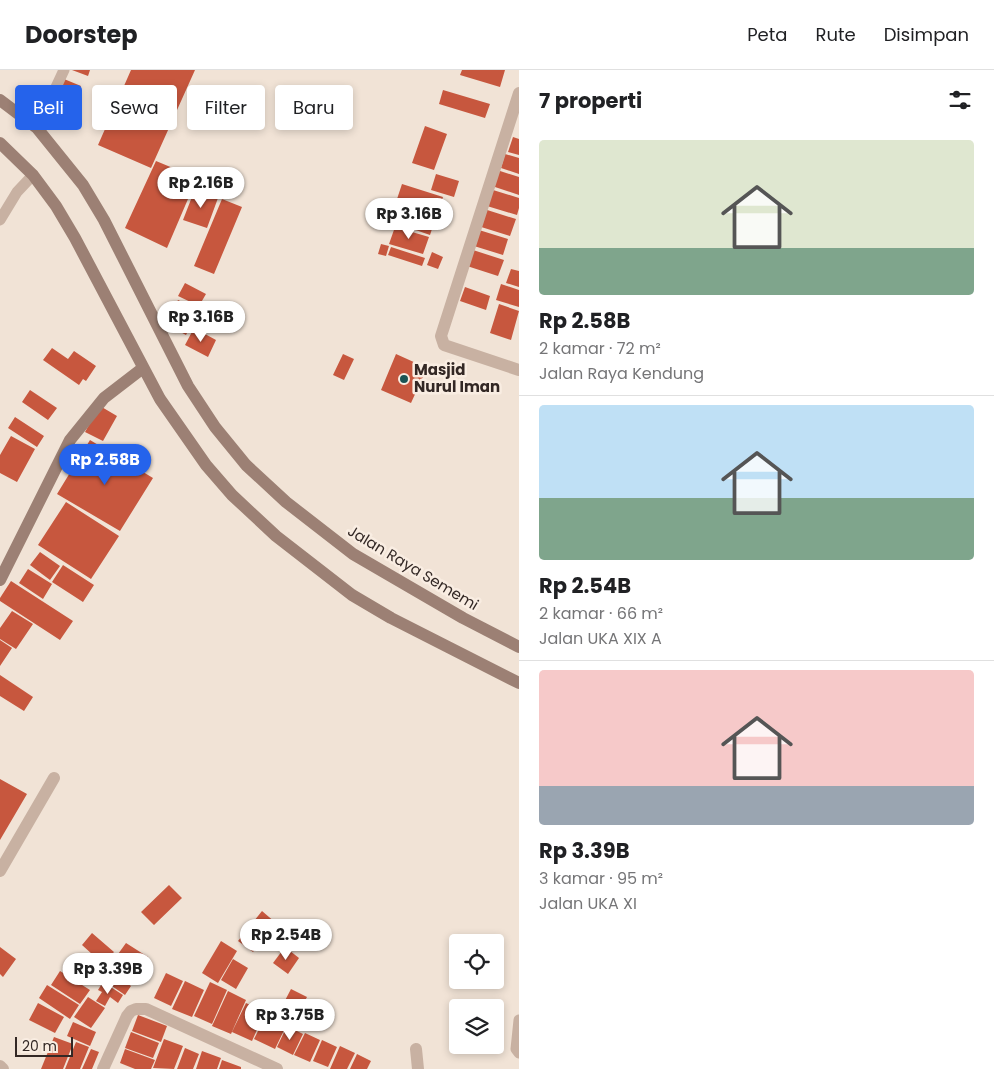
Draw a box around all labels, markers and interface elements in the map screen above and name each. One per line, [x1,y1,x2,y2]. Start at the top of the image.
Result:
text: Doorstep [25,18,138,51]
text: Peta [747,22,787,47]
text: Rute [815,22,856,47]
text: Disimpan [884,22,969,47]
chip: Beli [15,85,82,130]
chip: Sewa [92,85,177,130]
chip: Filter [187,85,265,130]
chip: Baru [275,85,353,130]
text: 7 properti [539,86,642,115]
icon: filters [946,86,974,114]
pin: Rp 2.16B [149,166,253,209]
text: Rp 2.16B [168,171,234,194]
icon: home [712,172,802,262]
pin: Rp 3.16B [357,198,461,240]
text: Rp 3.16B [376,202,442,225]
pin: Rp 3.16B [149,300,253,343]
text: Rp 3.16B [168,305,234,328]
text: Rp 2.58B [539,306,630,335]
text: 2 kamar · 72 m² [539,337,661,360]
place label: Masjid Nurul Iman [414,359,500,397]
text: Jalan Raya Kendung [539,362,704,385]
marker: Masjid Nurul Iman [398,373,410,385]
icon: home [712,438,802,528]
pin: Rp 2.58B [53,444,157,486]
text: Rp 2.58B [70,448,140,471]
street label: Jalan Raya Sememi [344,520,483,615]
text: Rp 2.54B [539,571,631,600]
text: 2 kamar · 66 m² [539,602,663,625]
text: Jalan UKA XIX A [539,627,662,650]
icon: home [712,703,802,793]
text: Rp 3.39B [539,836,630,865]
text: 3 kamar · 95 m² [539,867,663,890]
text: Jalan UKA XI [539,892,637,915]
pin: Rp 2.54B [234,918,338,961]
text: Rp 2.54B [251,923,321,946]
map controls [449,934,504,1054]
button: locate [449,934,504,989]
pin: Rp 3.39B [56,952,160,995]
text: Rp 3.39B [74,957,142,980]
pin: Rp 3.75B [238,998,342,1041]
button: layers [449,999,504,1054]
text: Rp 3.75B [256,1003,324,1026]
scale bar [15,1034,72,1057]
text: 20 m [22,1036,57,1056]

